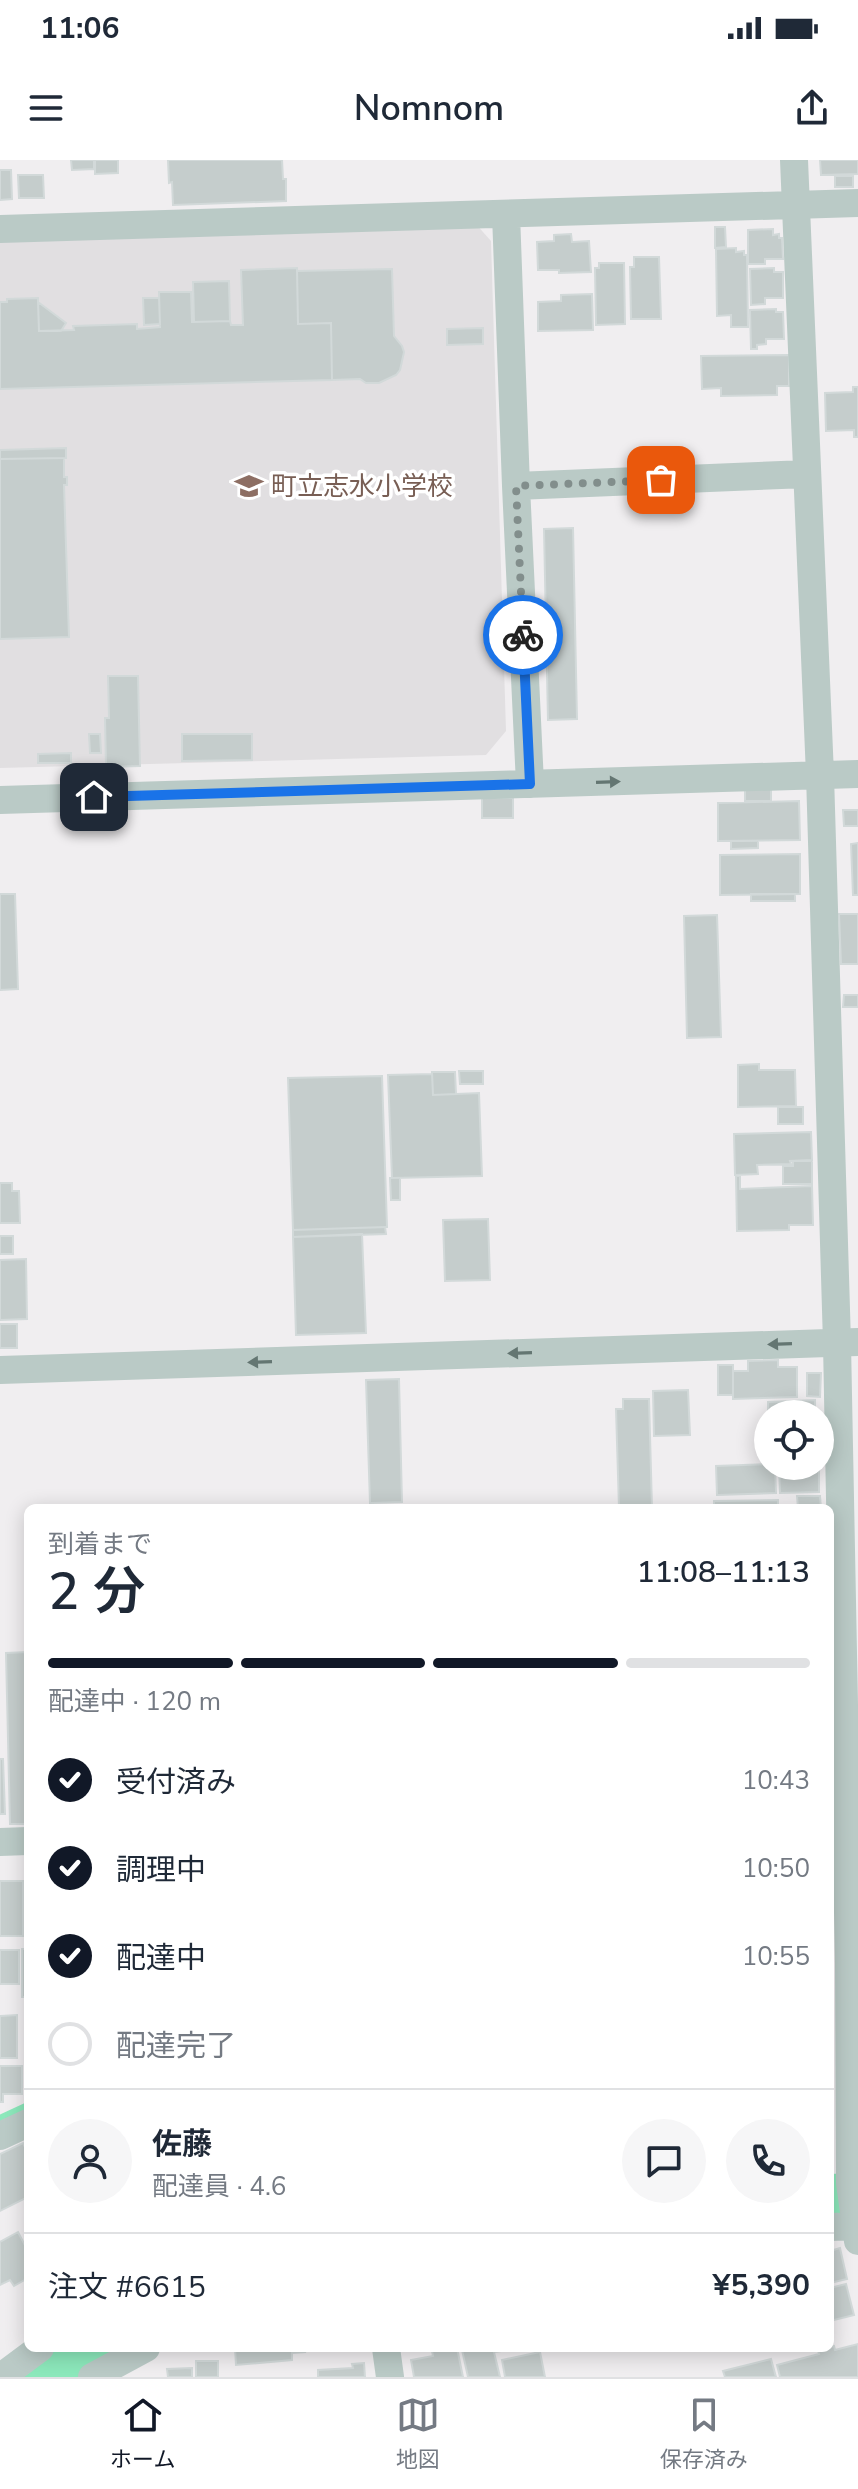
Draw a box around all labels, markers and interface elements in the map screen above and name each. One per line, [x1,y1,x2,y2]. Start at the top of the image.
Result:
text: 11:06 [40,8,119,49]
text: Nomnom [354,84,504,133]
icon: menu [24,86,68,130]
icon: share [790,86,834,130]
pin [627,446,695,514]
icon: bag [639,458,683,502]
place label: 町立志水小学校 [271,469,453,504]
school or university icon: 町立志水小学校 [234,471,264,501]
courier [483,595,563,675]
icon: bike [501,613,545,657]
pin [60,763,128,831]
icon: home [72,775,116,819]
one-way arrow [596,775,621,788]
one-way arrow [767,1338,792,1351]
one-way arrow [507,1347,532,1360]
one-way arrow [247,1355,272,1368]
map controls [754,1400,834,1480]
button: locate [754,1400,834,1480]
text: 到着まで [48,1527,152,1562]
text: 11:08–11:13 [637,1552,810,1593]
text: 2 分 [48,1556,145,1627]
text: 配達中 · 120 m [48,1684,221,1719]
icon: check [48,1758,92,1802]
text: 受付済み [116,1762,236,1803]
text: 10:43 [742,1763,810,1798]
icon: check [48,1846,92,1890]
text: 調理中 [116,1850,206,1891]
text: 10:50 [742,1851,810,1886]
icon: check [48,1934,92,1978]
text: 配達中 [116,1938,206,1979]
text: 10:55 [742,1939,810,1974]
text: 配達完了 [116,2026,236,2067]
button: person [48,2119,132,2203]
button: chat [622,2119,706,2203]
button: phone [726,2119,810,2203]
text: 佐藤 [152,2124,212,2165]
text: 配達員 · 4.6 [152,2169,286,2204]
text: ¥5,390 [713,2265,810,2306]
text: 注文 #6615 [48,2267,206,2308]
tab: ホーム [110,2393,175,2475]
tab: 地図 [396,2393,440,2475]
tab: 保存済み [660,2393,748,2475]

